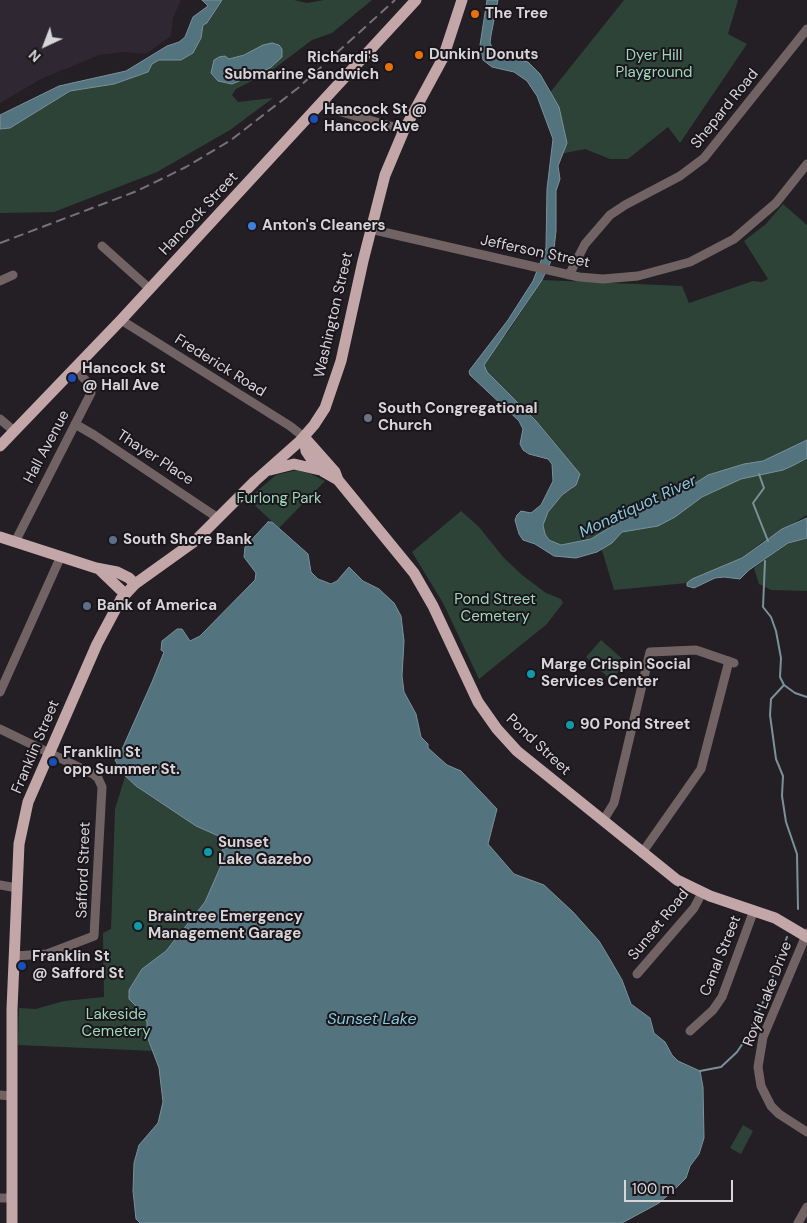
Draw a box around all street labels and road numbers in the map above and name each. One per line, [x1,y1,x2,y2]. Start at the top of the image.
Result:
street label: Shepard Road [687,66,763,152]
street label: Hancock Street [156,169,242,259]
street label: Jefferson Street [479,232,591,272]
street label: Washington Street [311,250,357,380]
street label: Frederick Road [171,331,269,401]
street label: Hall Avenue [20,407,74,487]
street label: Thayer Place [113,426,197,490]
street label: Franklin Street [8,697,64,797]
street label: Pond Street [502,711,574,779]
street label: Safford Street [73,821,95,919]
street label: Sunset Road [625,886,693,964]
street label: Canal Street [697,913,745,999]
street label: Royal Lake Drive [740,939,796,1049]

